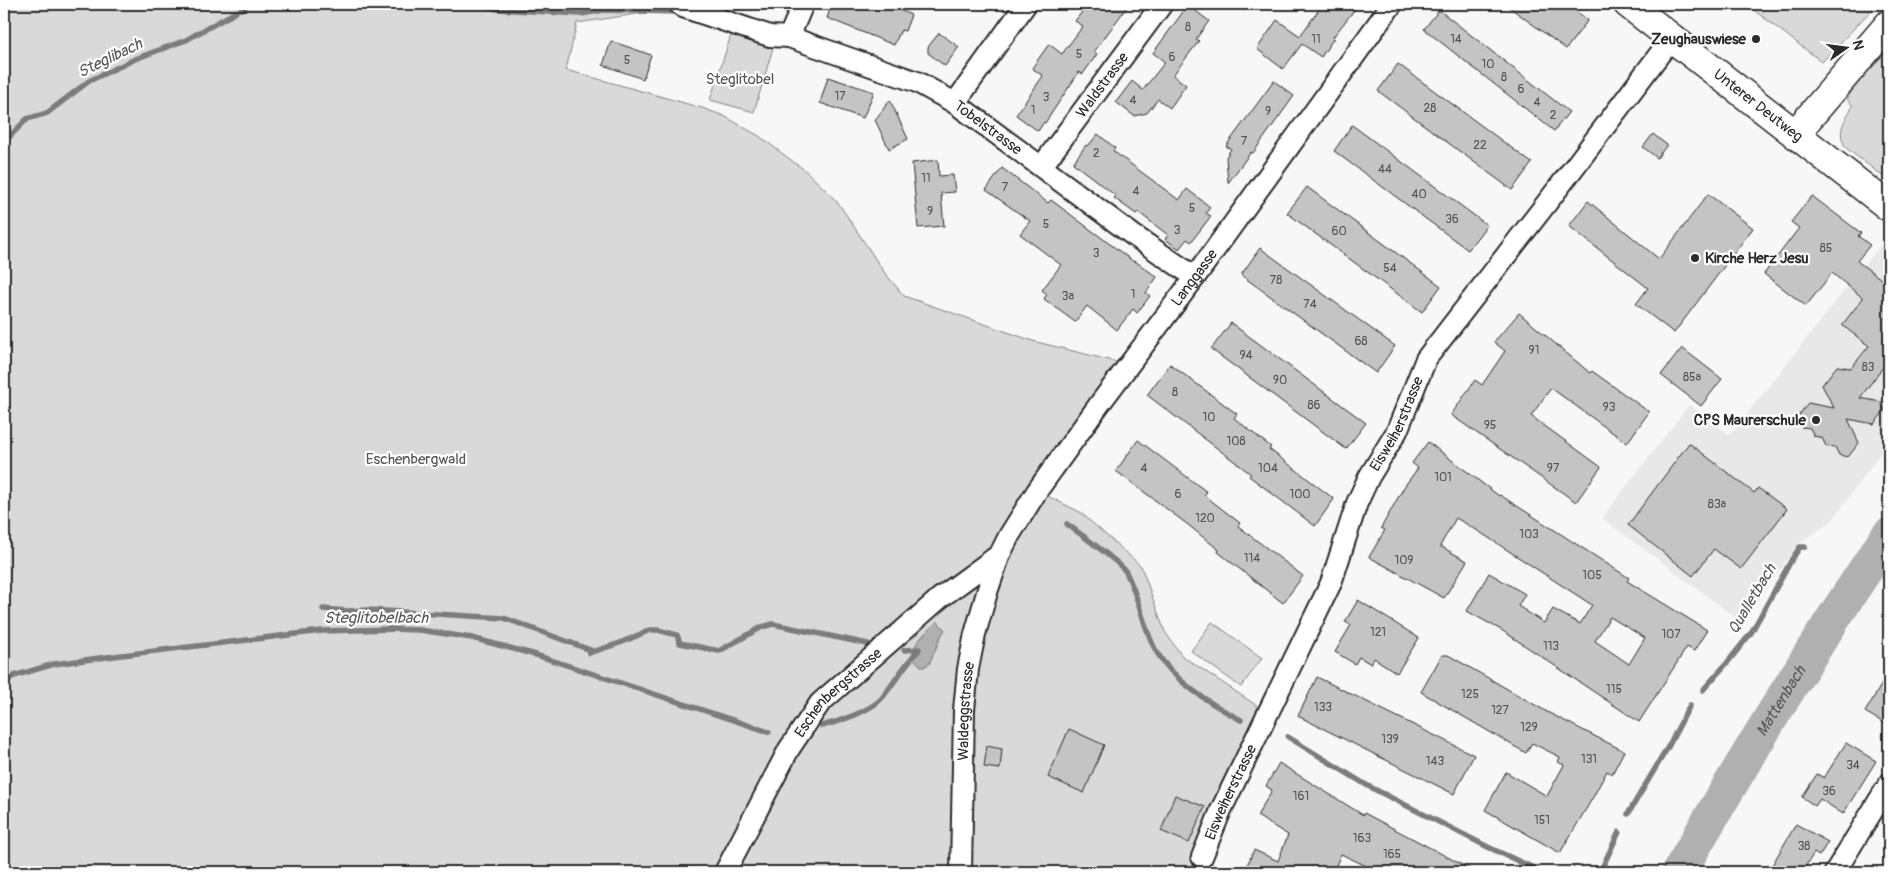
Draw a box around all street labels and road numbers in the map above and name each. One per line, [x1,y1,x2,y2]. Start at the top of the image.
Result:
street label: Waldstrasse [1072,48,1133,121]
street label: Unterer Deutweg [1710,65,1807,146]
street label: Tobelstrasse [950,96,1026,159]
street label: Langgasse [1167,245,1222,310]
street label: Eisweiherstrasse [1365,373,1428,475]
street label: Eschenbergstrasse [790,643,886,741]
street label: Waldeggstrasse [954,659,979,761]
street label: Eisweiherstrasse [1200,741,1261,843]

